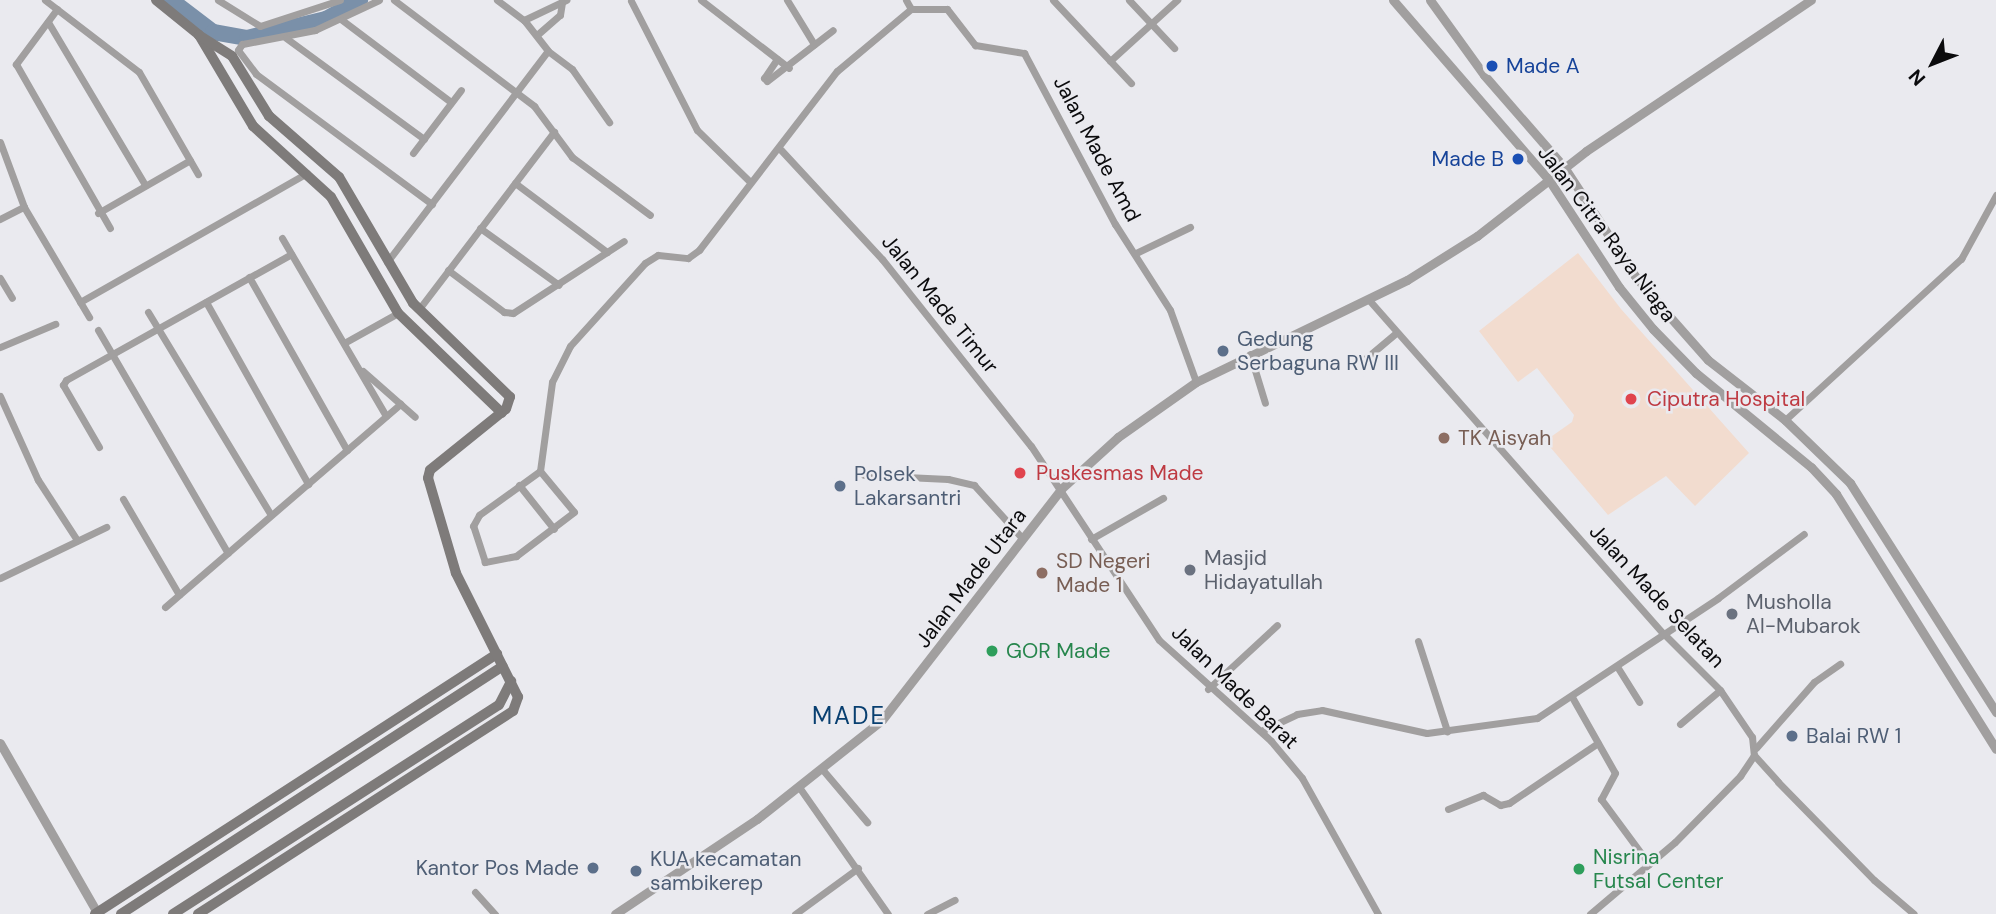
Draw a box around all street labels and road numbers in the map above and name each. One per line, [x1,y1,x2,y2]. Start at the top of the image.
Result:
street label: Jalan Made Amd [1048,72,1146,226]
street label: Jalan Citra Raya Niaga [1532,141,1682,327]
street label: Jalan Made Timur [876,230,1004,378]
street label: Jalan Made Utara [910,503,1032,653]
street label: Jalan Made Selatan [1584,519,1730,673]
street label: Jalan Made Barat [1166,620,1304,754]

